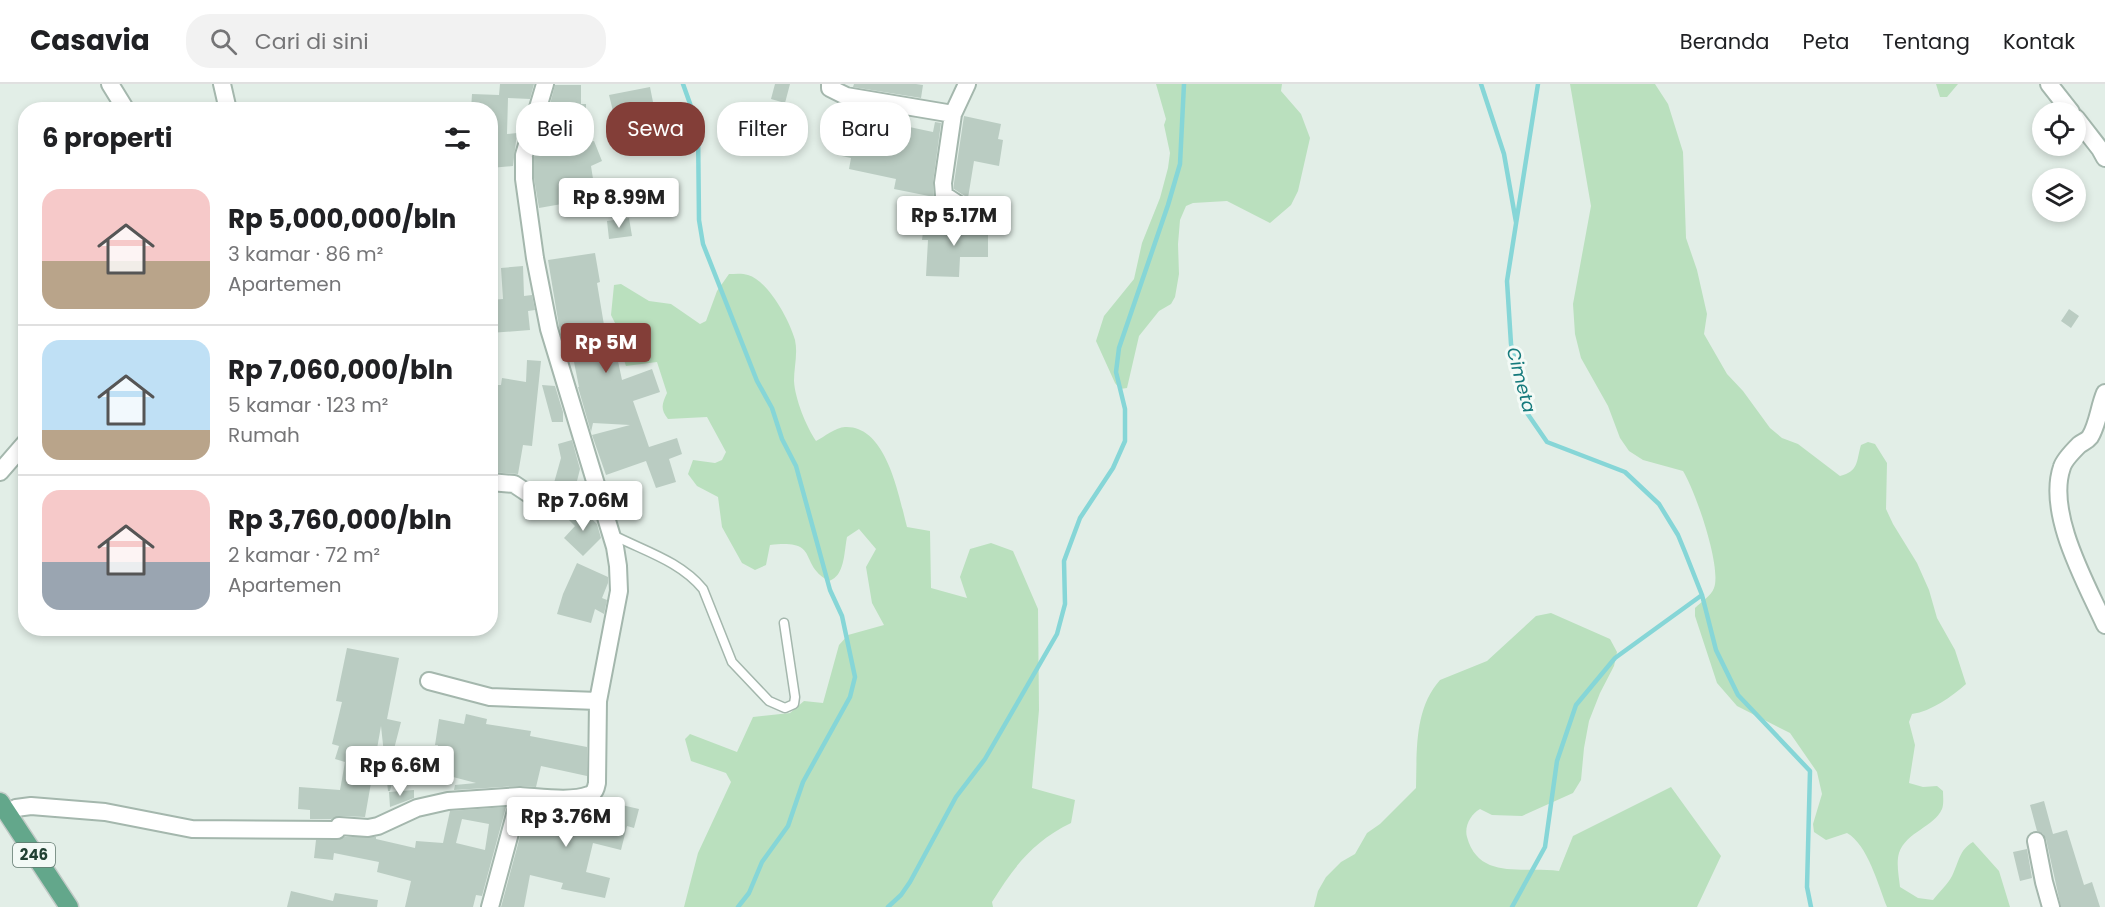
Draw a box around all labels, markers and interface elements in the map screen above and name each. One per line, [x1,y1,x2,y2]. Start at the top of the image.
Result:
search box [186,14,606,68]
text: Casavia [30,21,150,60]
icon: search [207,25,240,58]
text: Cari di sini [255,26,369,57]
text: Beranda [1680,27,1770,56]
text: Peta [1803,27,1850,56]
text: Tentang [1883,27,1970,56]
text: Kontak [2003,27,2075,56]
chip: Beli [516,102,594,156]
chip: Sewa [606,102,705,156]
chip: Filter [717,102,808,156]
chip: Baru [820,102,911,156]
map controls [2032,102,2086,222]
button: locate [2032,102,2086,156]
text: 6 properti [42,120,172,156]
icon: filters [441,122,474,155]
button: layers [2032,168,2086,222]
pin: Rp 8.99M [557,178,681,229]
text: Rp 8.99M [573,183,665,211]
pin: Rp 5.17M [892,196,1016,247]
text: Rp 5,000,000/bln [228,201,456,237]
text: Rp 5.17M [911,201,997,229]
icon: home [90,213,162,285]
text: 3 kamar · 86 m² [228,240,383,268]
text: Apartemen [228,270,341,298]
pin: Rp 5M [564,323,648,374]
text: Rp 5M [575,328,637,356]
water label: Cimeta [1501,344,1542,415]
text: Rp 7,060,000/bln [228,352,453,388]
icon: home [90,364,162,436]
text: 5 kamar · 123 m² [228,391,388,419]
text: Rumah [228,421,300,449]
pin: Rp 7.06M [521,481,645,532]
text: Rp 7.06M [537,486,629,514]
text: Rp 3,760,000/bln [228,502,452,538]
icon: home [90,514,162,586]
text: 2 kamar · 72 m² [228,541,380,569]
text: Apartemen [228,571,341,599]
pin: Rp 6.6M [345,746,455,797]
text: Rp 6.6M [360,751,440,779]
pin: Rp 3.76M [504,797,628,848]
text: Rp 3.76M [521,802,611,830]
road number: 246 [13,843,55,867]

